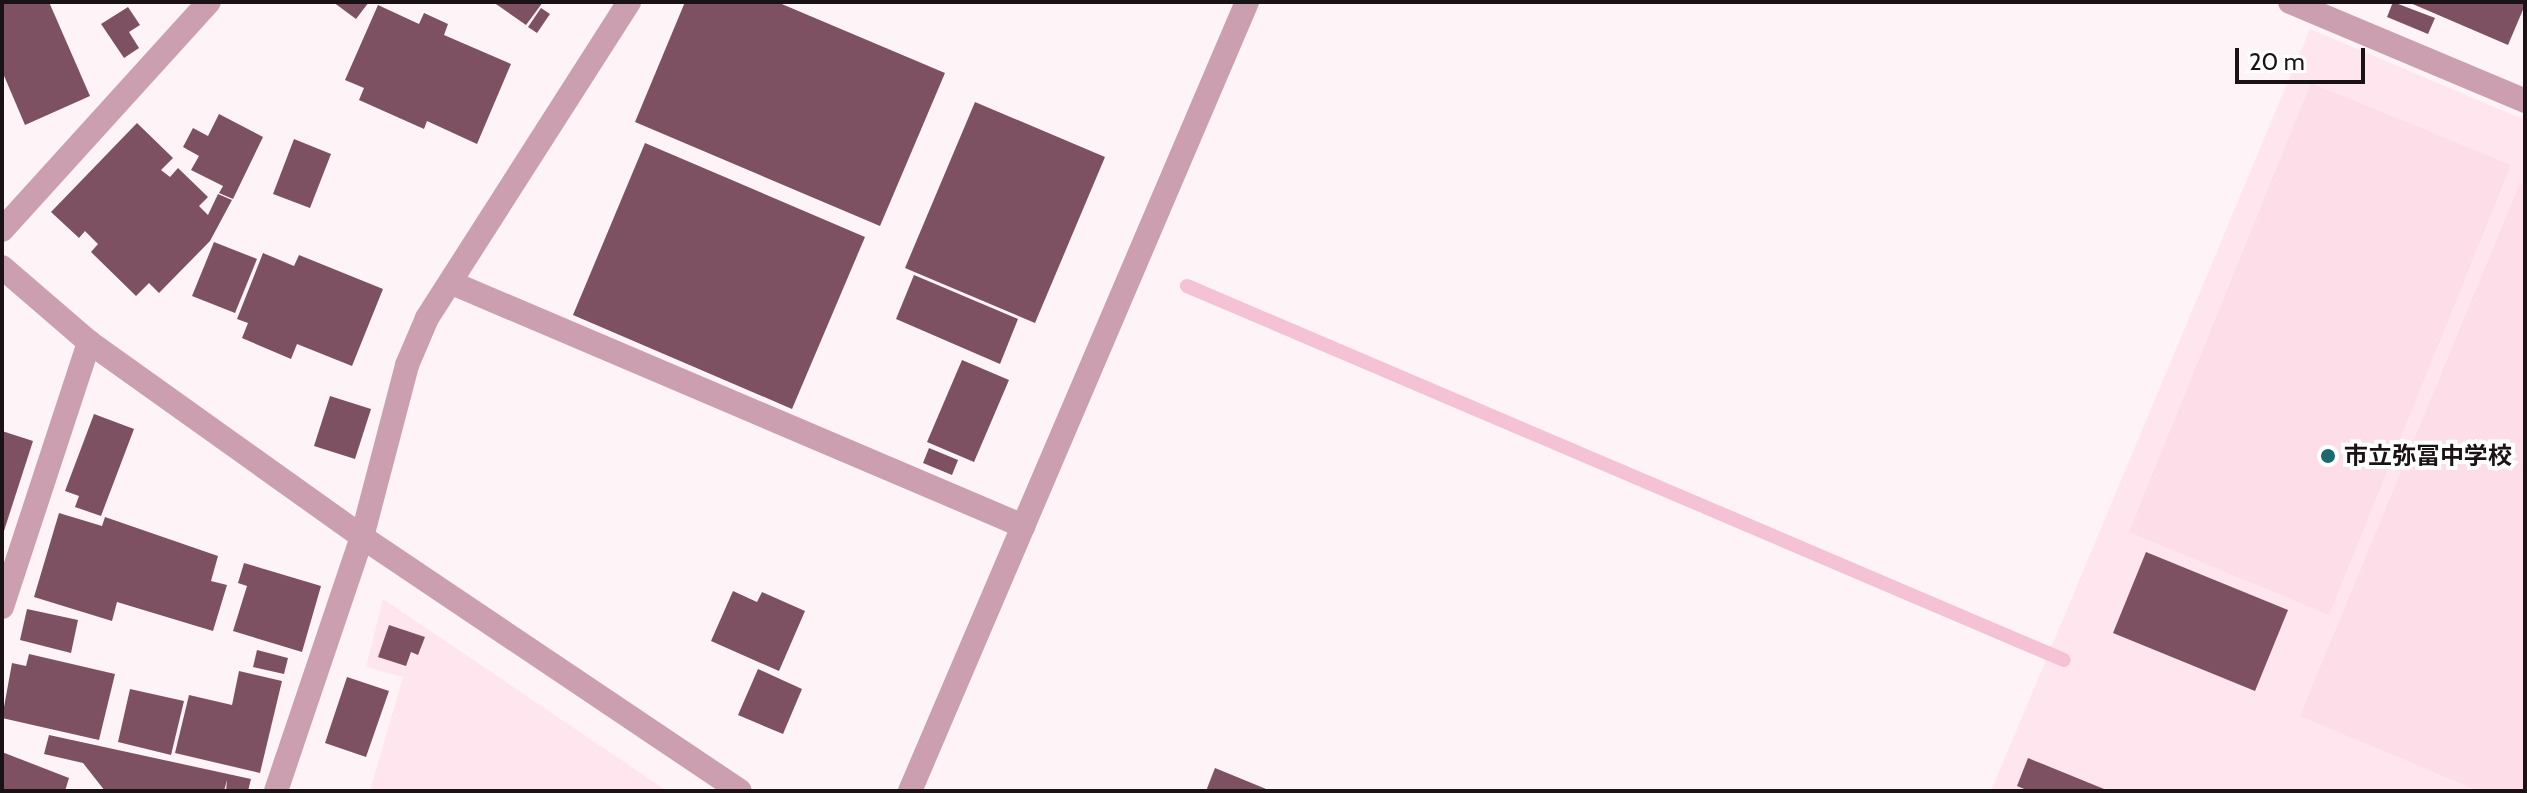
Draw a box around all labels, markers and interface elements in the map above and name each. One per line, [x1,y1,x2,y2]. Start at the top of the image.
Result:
scale bar [2239,32,2369,82]
text: 20 m [2249,47,2305,76]
place label: 市立弥冨中学校 [2344,442,2512,470]
marker: 市立弥冨中学校 [2319,447,2337,465]

